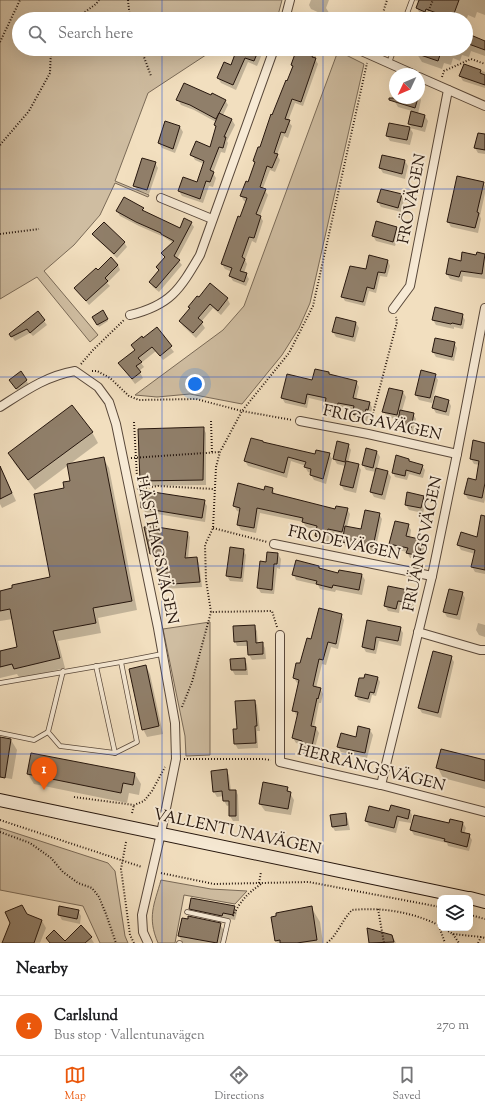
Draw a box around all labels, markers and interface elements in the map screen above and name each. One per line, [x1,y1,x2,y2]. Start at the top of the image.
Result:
search box [12,12,473,56]
icon: search [26,23,48,45]
text: Search here [58,24,133,45]
north arrow [389,68,425,104]
street label: FRÖVÄGEN [393,152,433,246]
your location [185,374,205,394]
street label: FRIGGAVÄGEN [320,400,444,448]
street label: HÄSTHAGSVÄGEN [129,473,183,627]
street label: FRUÄNGSVÄGEN [398,474,450,614]
street label: FRODEVÄGEN [286,521,402,567]
street label: HERRÄNGSVÄGEN [295,739,448,799]
pin: 1 [31,757,57,790]
street label: VALLENTUNAVÄGEN [151,804,323,862]
map controls [437,895,473,931]
button: layers [437,895,473,931]
text: Nearby [16,957,68,981]
text: Carlslund [54,1006,118,1027]
text: 1 [27,1017,31,1035]
text: 270 m [436,1017,469,1035]
text: Bus stop · Vallentunavägen [54,1027,205,1045]
tab: Map [64,1064,86,1104]
tab: Directions [215,1064,264,1104]
tab: Saved [393,1064,421,1104]

